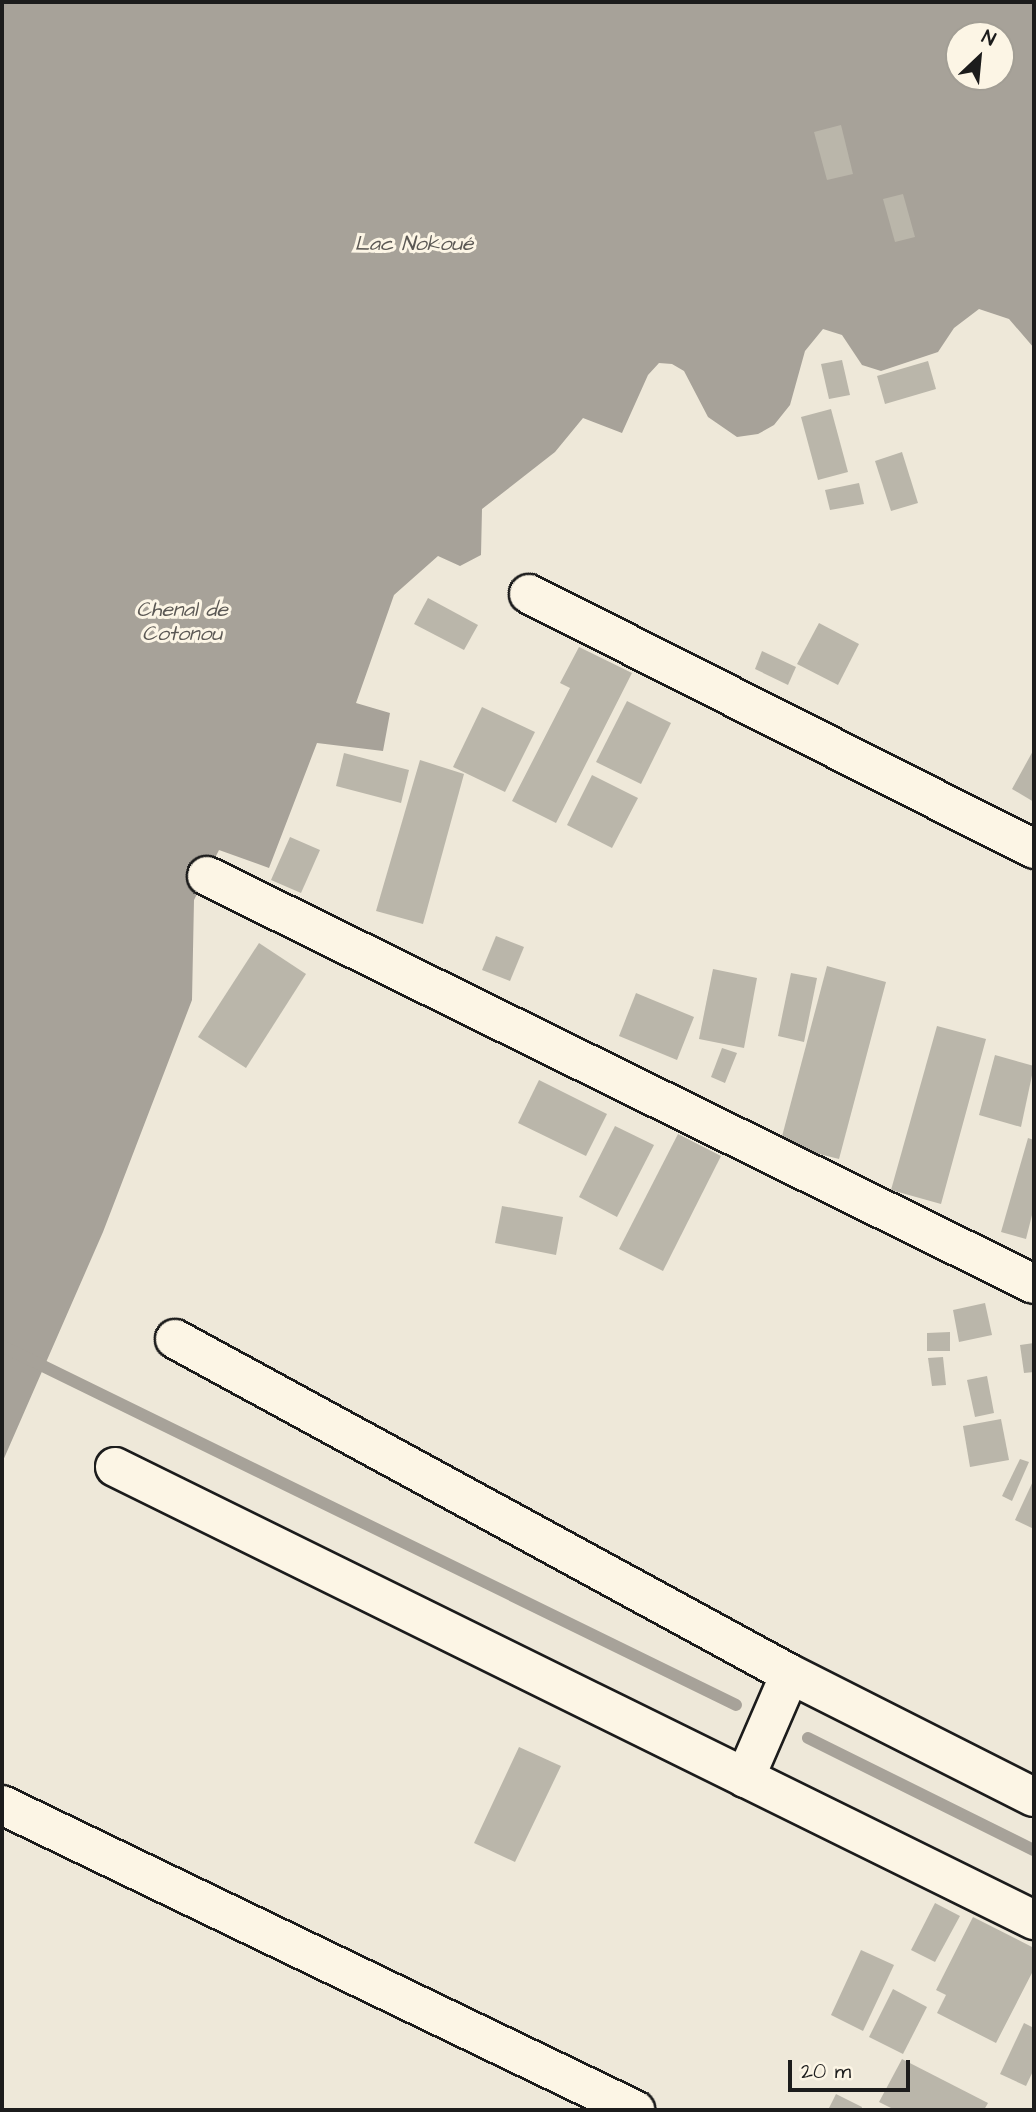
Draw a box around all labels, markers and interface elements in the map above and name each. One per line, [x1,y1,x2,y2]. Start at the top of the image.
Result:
north arrow [945,21,1015,91]
text: N [977,24,1000,53]
water label: Lac Nokoué [355,231,473,257]
water label: Chenal de Cotonou [136,597,228,647]
scale bar [791,2046,914,2090]
text: 20 m [801,2057,851,2086]

